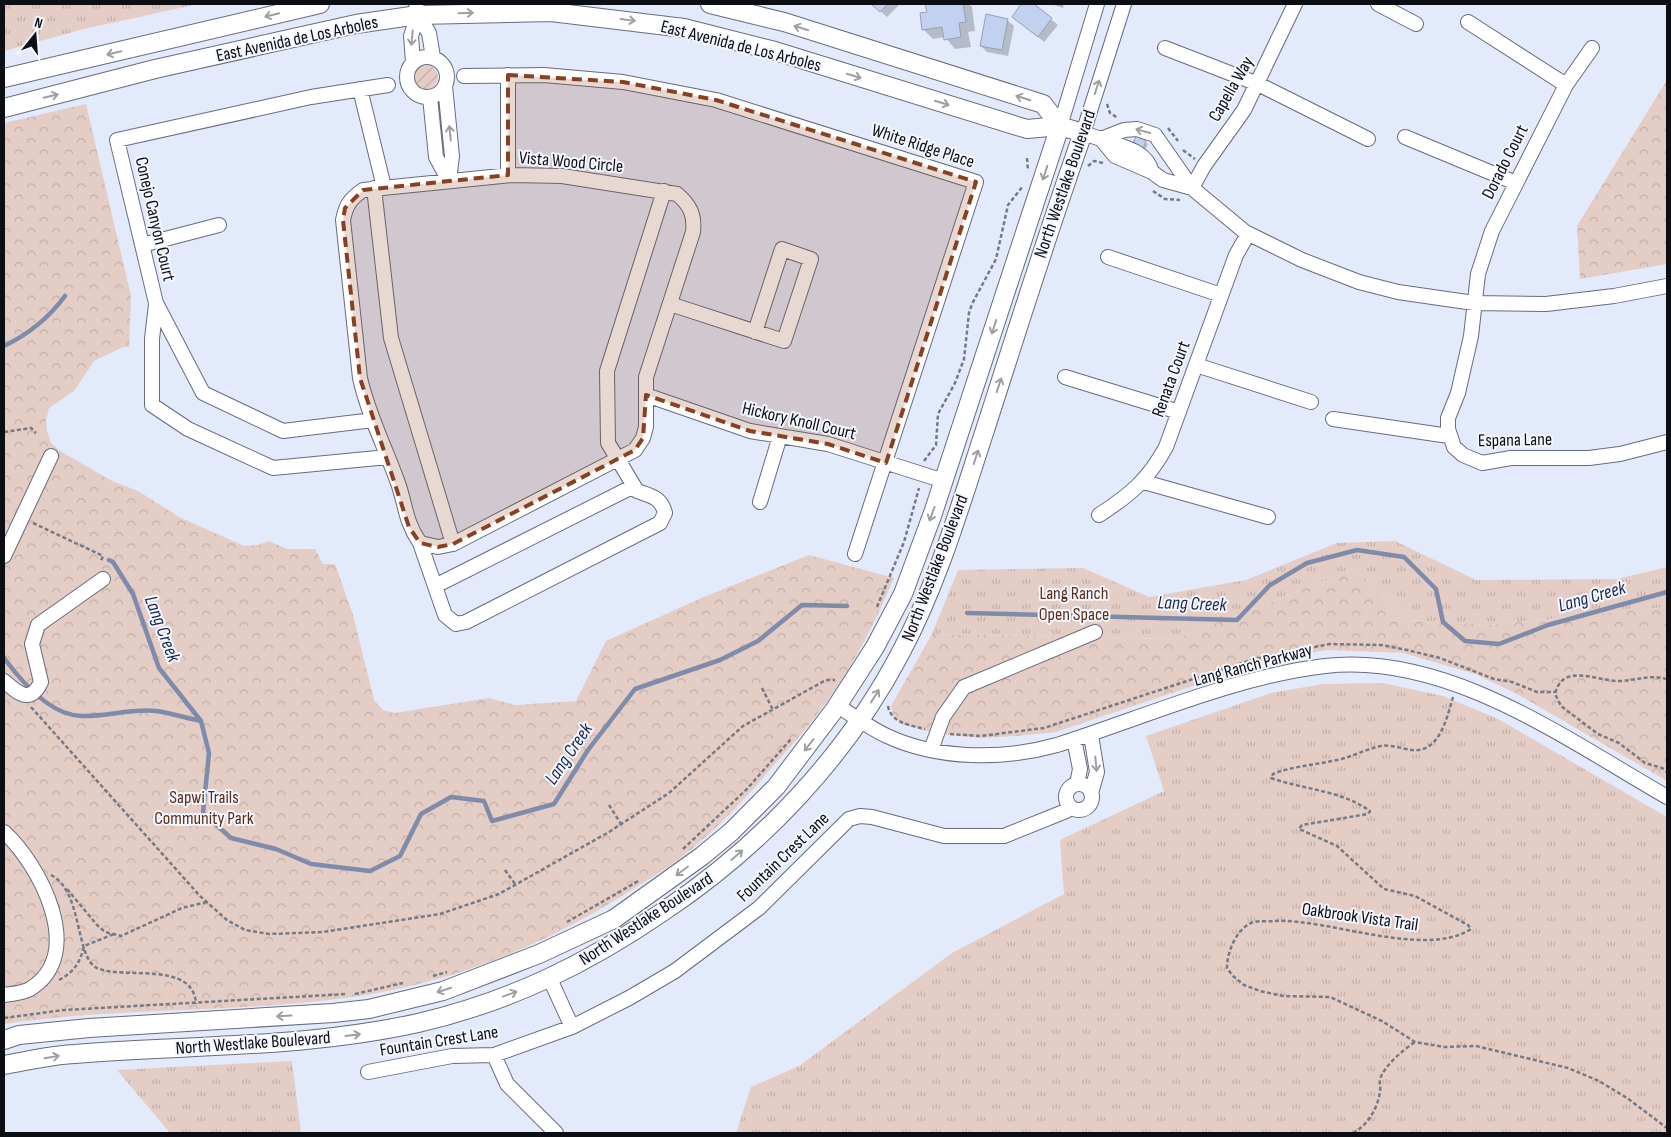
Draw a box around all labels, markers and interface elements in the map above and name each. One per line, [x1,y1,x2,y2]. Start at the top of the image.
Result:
one-way arrow [458,8,474,18]
north arrow [10,10,60,60]
one-way arrow [265,11,281,20]
street label: East Avenida de Los Arboles [214,12,380,66]
text: N [33,14,45,32]
one-way arrow [620,16,636,26]
street label: East Avenida de Los Arboles [658,16,824,76]
one-way arrow [794,22,810,32]
one-way arrow [408,30,417,46]
one-way arrow [107,49,123,58]
street label: Capella Way [1204,53,1258,125]
one-way arrow [845,71,861,81]
one-way arrow [1093,79,1103,95]
one-way arrow [43,91,59,100]
one-way arrow [1016,93,1031,102]
one-way arrow [933,98,949,108]
street label: North Westlake Boulevard [1030,107,1100,261]
street label: White Ridge Place [869,120,977,172]
street label: Dorado Court [1477,121,1533,203]
one-way arrow [445,126,454,142]
one-way arrow [1135,126,1151,135]
street label: Vista Wood Circle [518,147,624,177]
street label: Conejo Canyon Court [131,155,180,284]
one-way arrow [1040,164,1049,180]
one-way arrow [989,319,999,335]
street label: Renata Court [1148,338,1195,420]
one-way arrow [995,378,1004,394]
street label: Hickory Knoll Court [740,398,858,444]
street label: Espana Lane [1478,429,1552,451]
one-way arrow [971,450,981,466]
street label: North Westlake Boulevard [897,492,973,644]
one-way arrow [927,506,936,522]
water label: Lang Creek [1556,576,1629,618]
park label: Lang Ranch Open Space [1039,583,1109,625]
water label: Lang Creek [1157,591,1228,617]
water label: Lang Creek [139,593,185,666]
street label: Lang Ranch Parkway [1191,639,1315,691]
one-way arrow [871,690,881,704]
water label: Lang Creek [540,718,598,789]
one-way arrow [804,738,815,751]
one-way arrow [1092,756,1101,772]
park label: Sapwi Trails Community Park [154,787,254,829]
street label: Fountain Crest Lane [733,808,833,906]
one-way arrow [731,849,744,861]
one-way arrow [676,866,689,877]
street label: North Westlake Boulevard [575,868,717,970]
street label: Oakbrook Vista Trail [1301,898,1419,936]
one-way arrow [437,986,452,995]
one-way arrow [502,989,518,998]
one-way arrow [276,1012,292,1021]
street label: Fountain Crest Lane [378,1021,500,1061]
street label: North Westlake Boulevard [175,1027,331,1059]
one-way arrow [345,1029,361,1039]
one-way arrow [44,1052,60,1062]

